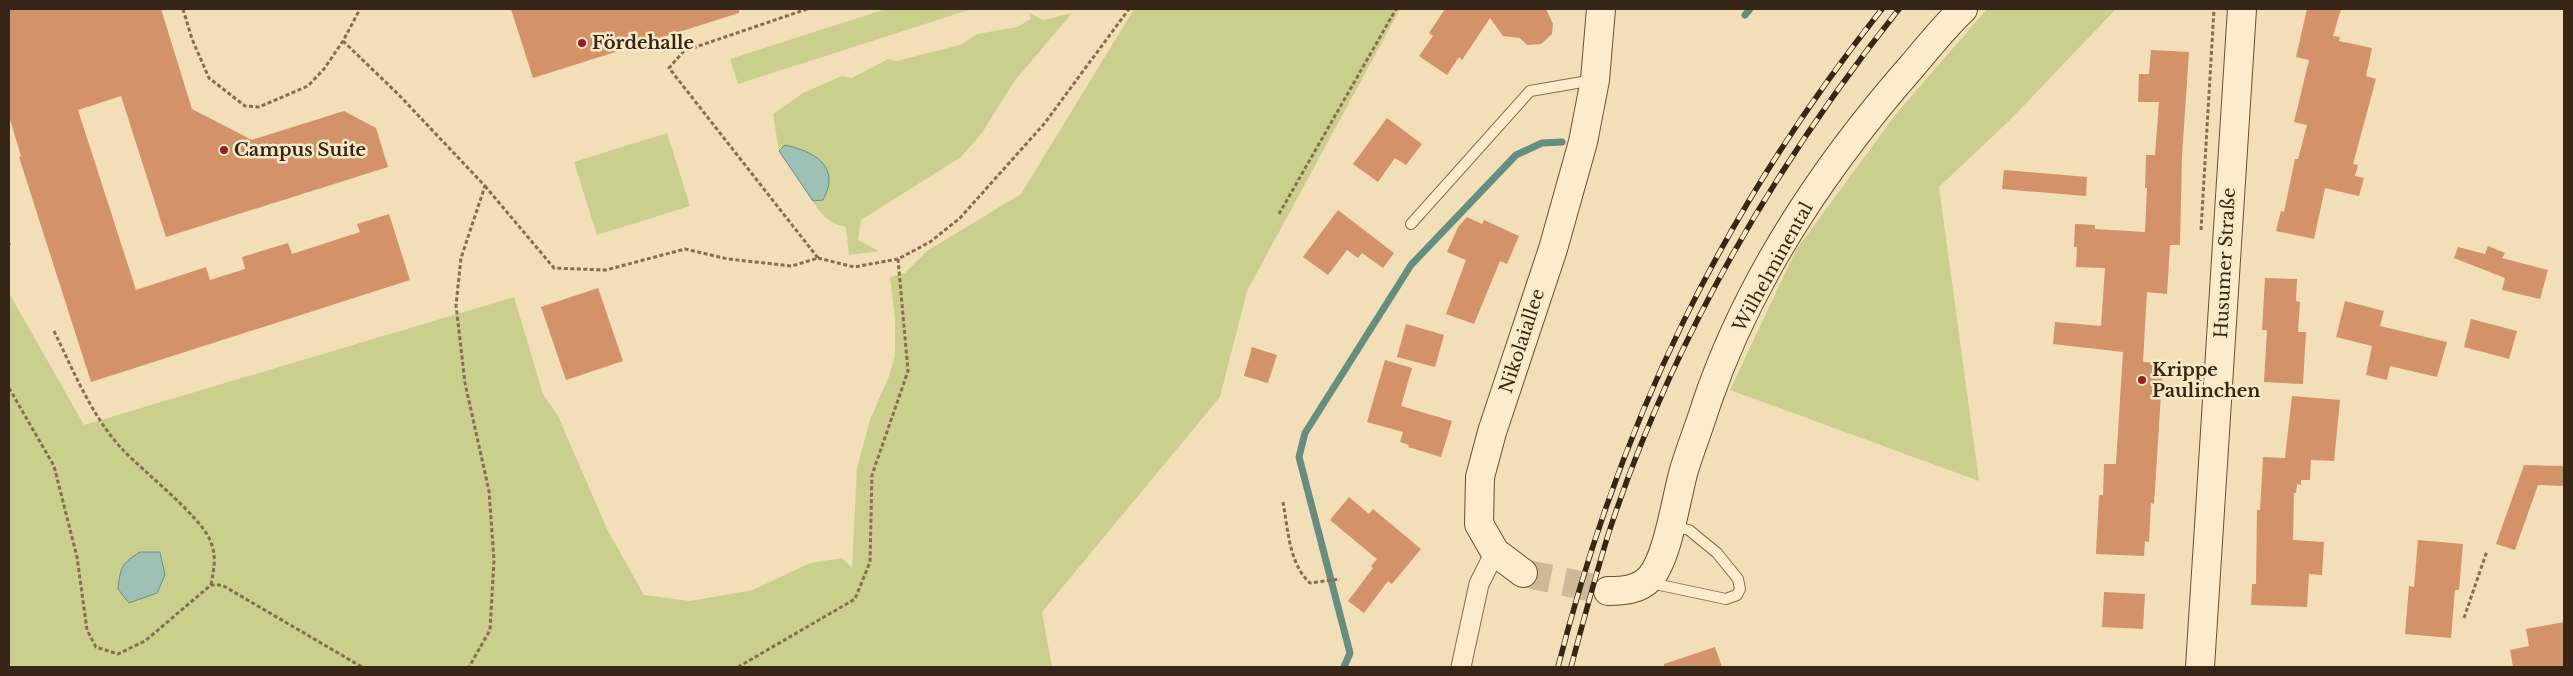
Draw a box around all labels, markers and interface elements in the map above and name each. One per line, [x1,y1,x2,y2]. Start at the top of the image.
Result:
place label: Fördehalle [592,32,694,54]
marker: Fördehalle [576,37,588,49]
place label: Campus Suite [234,139,366,161]
marker: Campus Suite [218,144,230,156]
street label: Husumer Straße [2210,187,2240,339]
street label: Wilhelminental [1728,198,1818,337]
street label: Nikolaiallee [1495,286,1549,396]
place label: Krippe Paulinchen [2152,359,2260,402]
marker: Krippe Paulinchen [2136,374,2148,386]

